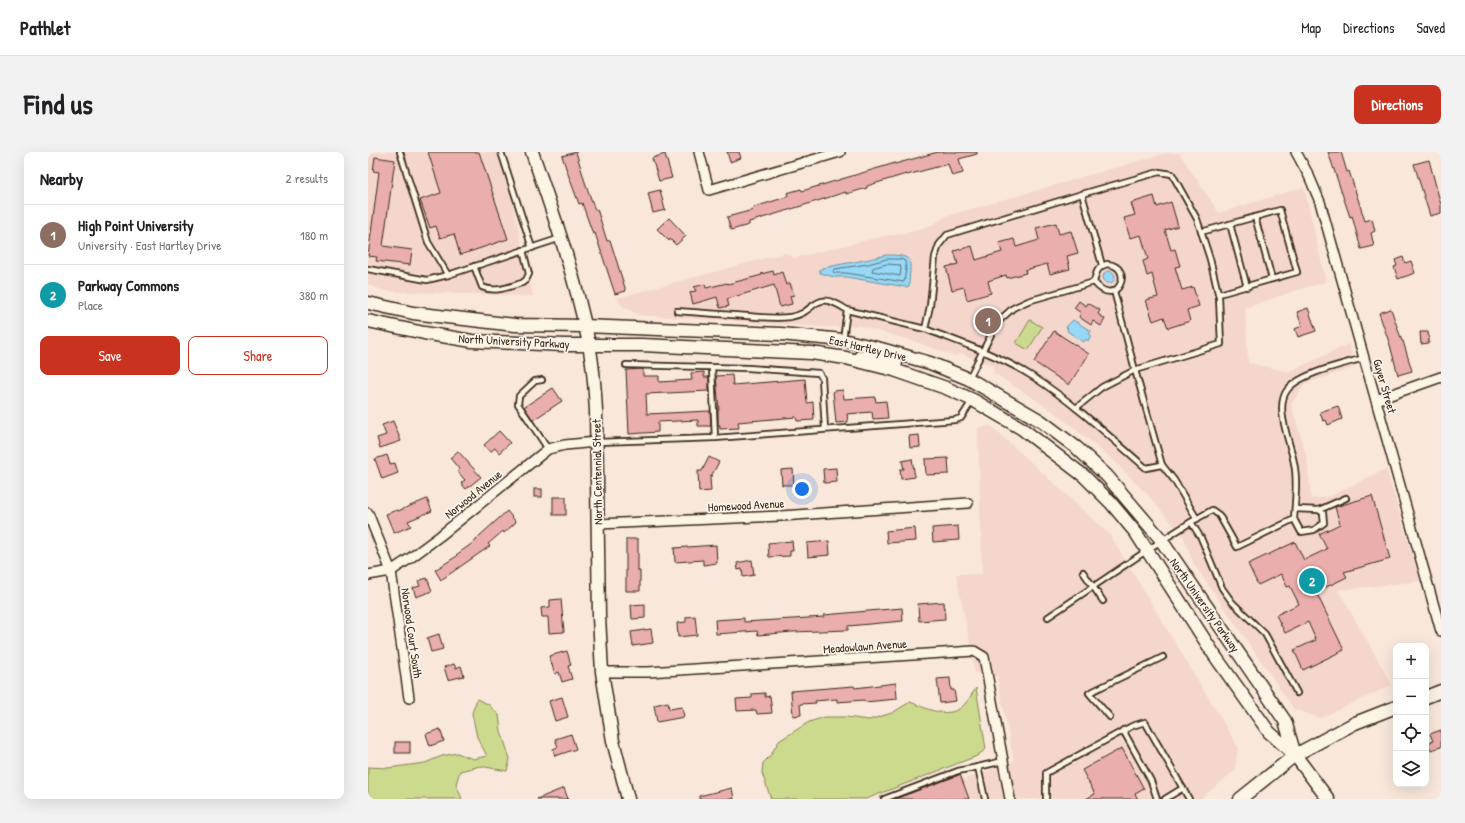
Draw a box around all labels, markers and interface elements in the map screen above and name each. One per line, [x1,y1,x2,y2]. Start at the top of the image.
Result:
text: Pathlet [20,15,70,41]
text: Map [1301,18,1321,37]
text: Directions [1343,18,1394,37]
text: Saved [1416,18,1445,37]
text: Find us [24,85,93,123]
button: Directions [1354,85,1441,124]
text: Nearby [40,167,83,190]
text: 2 results [286,169,328,187]
text: High Point University [78,215,194,236]
text: 1 [51,226,55,244]
text: 180 m [300,226,328,244]
text: University · East Hartley Drive [78,236,221,254]
text: Parkway Commons [78,275,179,296]
text: 2 [50,286,56,304]
text: 380 m [299,286,328,304]
text: Place [78,296,103,314]
pin: 1 [975,306,1001,336]
street label: North University Parkway [458,330,570,352]
street label: East Hartley Drive [828,331,909,365]
button: Save [40,336,180,375]
button: Share [188,336,328,375]
street label: Guyer Street [1369,357,1401,416]
street label: North Centennial Street [588,418,606,525]
street label: Norwood Avenue [441,466,505,522]
your location [792,479,812,499]
street label: Homewood Avenue [707,494,785,515]
street label: North University Parkway [1166,555,1244,655]
pin: 2 [1299,566,1325,596]
street label: Norwood Court South [397,587,427,679]
street label: Meadowlawn Avenue [823,635,908,657]
map controls [1393,643,1429,787]
button: + [1393,643,1429,679]
button: − [1393,679,1429,715]
button: locate [1393,715,1429,751]
button: layers [1393,751,1429,787]

